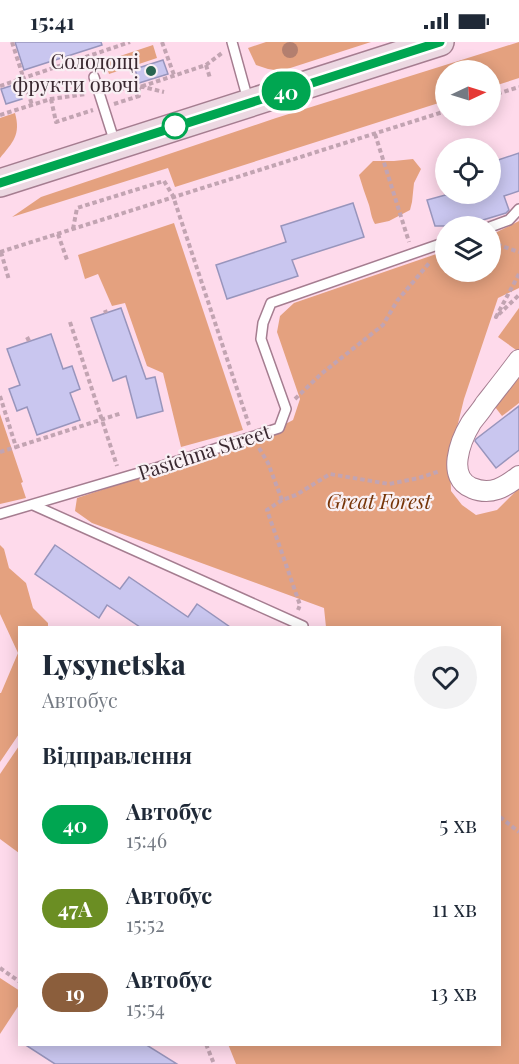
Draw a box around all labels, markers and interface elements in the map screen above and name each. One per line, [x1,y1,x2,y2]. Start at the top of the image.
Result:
text: 15:41 [30,6,75,36]
place label: Солодощі фрукти овочі [12,47,139,97]
north arrow [435,60,501,126]
map controls [435,60,501,282]
marker: Солодощі фрукти овочі [144,64,158,78]
line badge: 40 [259,71,313,110]
text: 40 [274,77,298,105]
unlabelled marker [162,113,188,139]
button: locate [435,138,501,204]
button: layers [435,216,501,282]
street label: Pasichna Street [134,417,275,485]
park label: Great Forest [327,487,432,514]
text: Lysynetska [42,645,186,682]
button: heart [414,646,477,709]
text: Автобус [42,686,118,713]
text: Відправлення [42,740,192,770]
text: Автобус [126,796,212,826]
text: 5 хв [439,809,477,839]
text: 40 [63,810,87,838]
text: 15:46 [126,826,167,853]
text: Автобус [126,880,212,910]
text: 11 хв [432,893,477,923]
text: 47А [58,894,92,922]
text: 15:52 [126,910,165,937]
text: Автобус [126,964,212,994]
text: 13 хв [430,977,477,1007]
text: 19 [65,978,85,1006]
text: 15:54 [126,994,165,1021]

